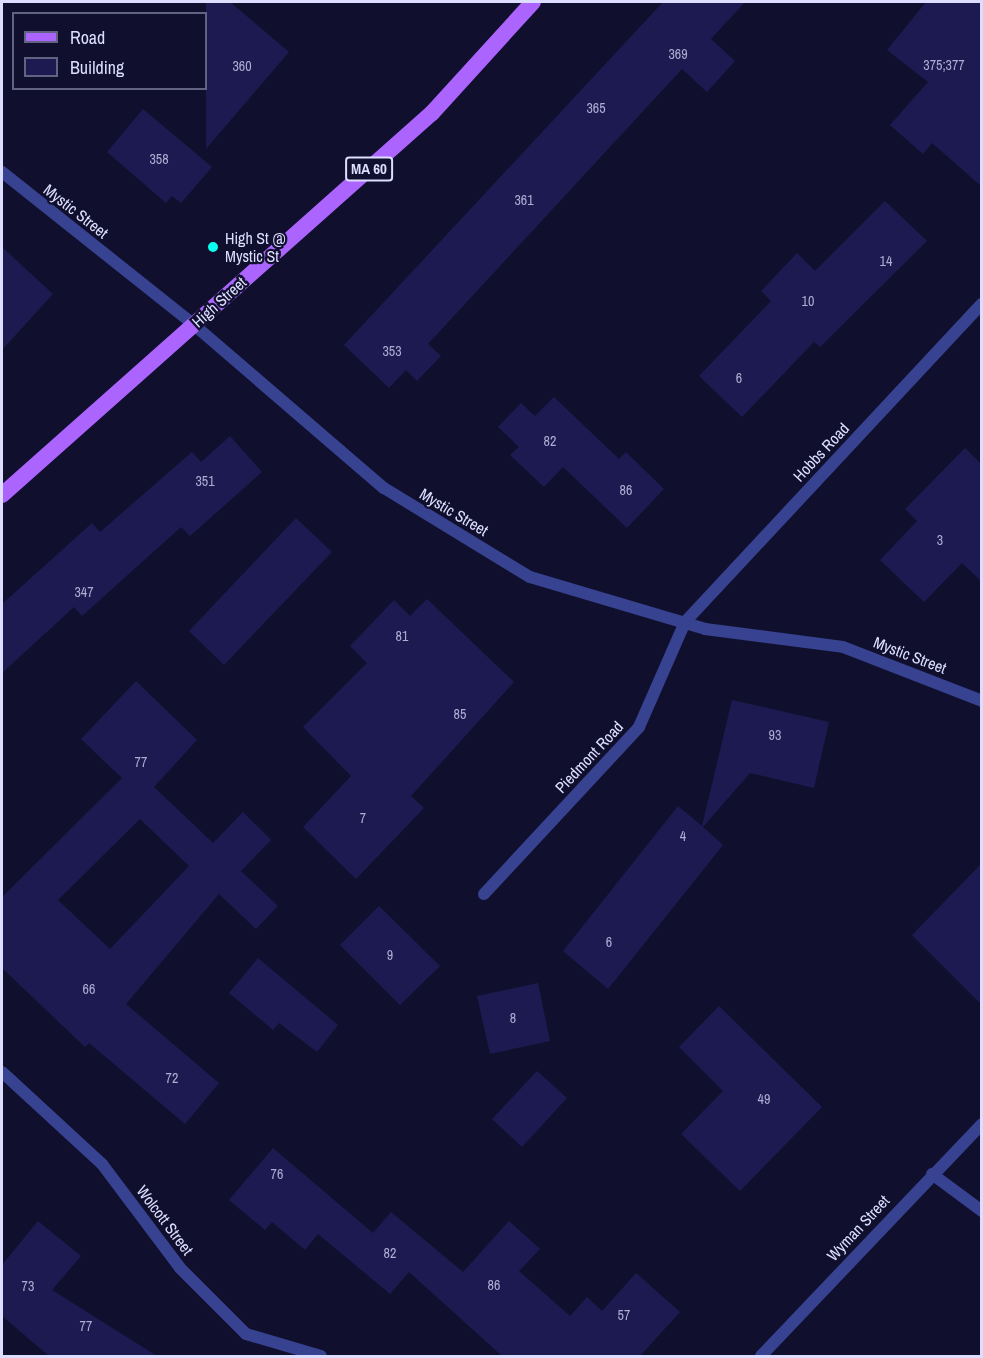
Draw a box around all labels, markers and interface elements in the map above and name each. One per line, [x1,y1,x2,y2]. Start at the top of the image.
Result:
legend [12,12,207,90]
text: Road [70,25,105,50]
house number: 369 [668,46,688,62]
text: Building [70,55,124,80]
house number: 375;377 [923,57,965,73]
house number: 360 [232,58,252,74]
house number: 365 [586,100,606,116]
house number: 358 [149,151,169,167]
road number: MA 60 [344,157,394,181]
street label: Mystic Street [40,180,112,242]
house number: 361 [514,192,534,208]
place label: High St @ Mystic St [225,228,286,266]
marker: High St @ Mystic St [206,240,220,254]
house number: 14 [880,253,892,269]
street label: High Street [188,273,250,331]
house number: 10 [802,293,814,309]
house number: 353 [382,343,402,359]
house number: 6 [736,370,742,386]
street label: Hobbs Road [789,419,853,485]
house number: 82 [544,433,556,449]
house number: 351 [195,473,215,489]
house number: 86 [620,482,632,498]
street label: Mystic Street [416,484,492,540]
house number: 3 [937,532,943,548]
house number: 347 [74,584,94,600]
house number: 81 [396,628,408,644]
street label: Mystic Street [871,632,949,678]
house number: 85 [454,706,466,722]
street label: Piedmont Road [551,717,627,797]
house number: 93 [769,727,781,743]
house number: 77 [135,754,147,770]
house number: 7 [360,810,366,826]
house number: 4 [680,828,686,844]
house number: 6 [606,934,612,950]
house number: 9 [387,947,393,963]
house number: 66 [83,981,95,997]
house number: 8 [510,1010,516,1026]
house number: 72 [166,1070,178,1086]
house number: 49 [758,1091,770,1107]
house number: 76 [271,1166,283,1182]
street label: Wolcott Street [133,1181,197,1259]
street label: Wyman Street [823,1191,893,1265]
house number: 82 [384,1245,396,1261]
house number: 86 [488,1277,500,1293]
house number: 73 [22,1278,34,1294]
house number: 57 [618,1307,630,1323]
house number: 77 [80,1318,92,1334]

